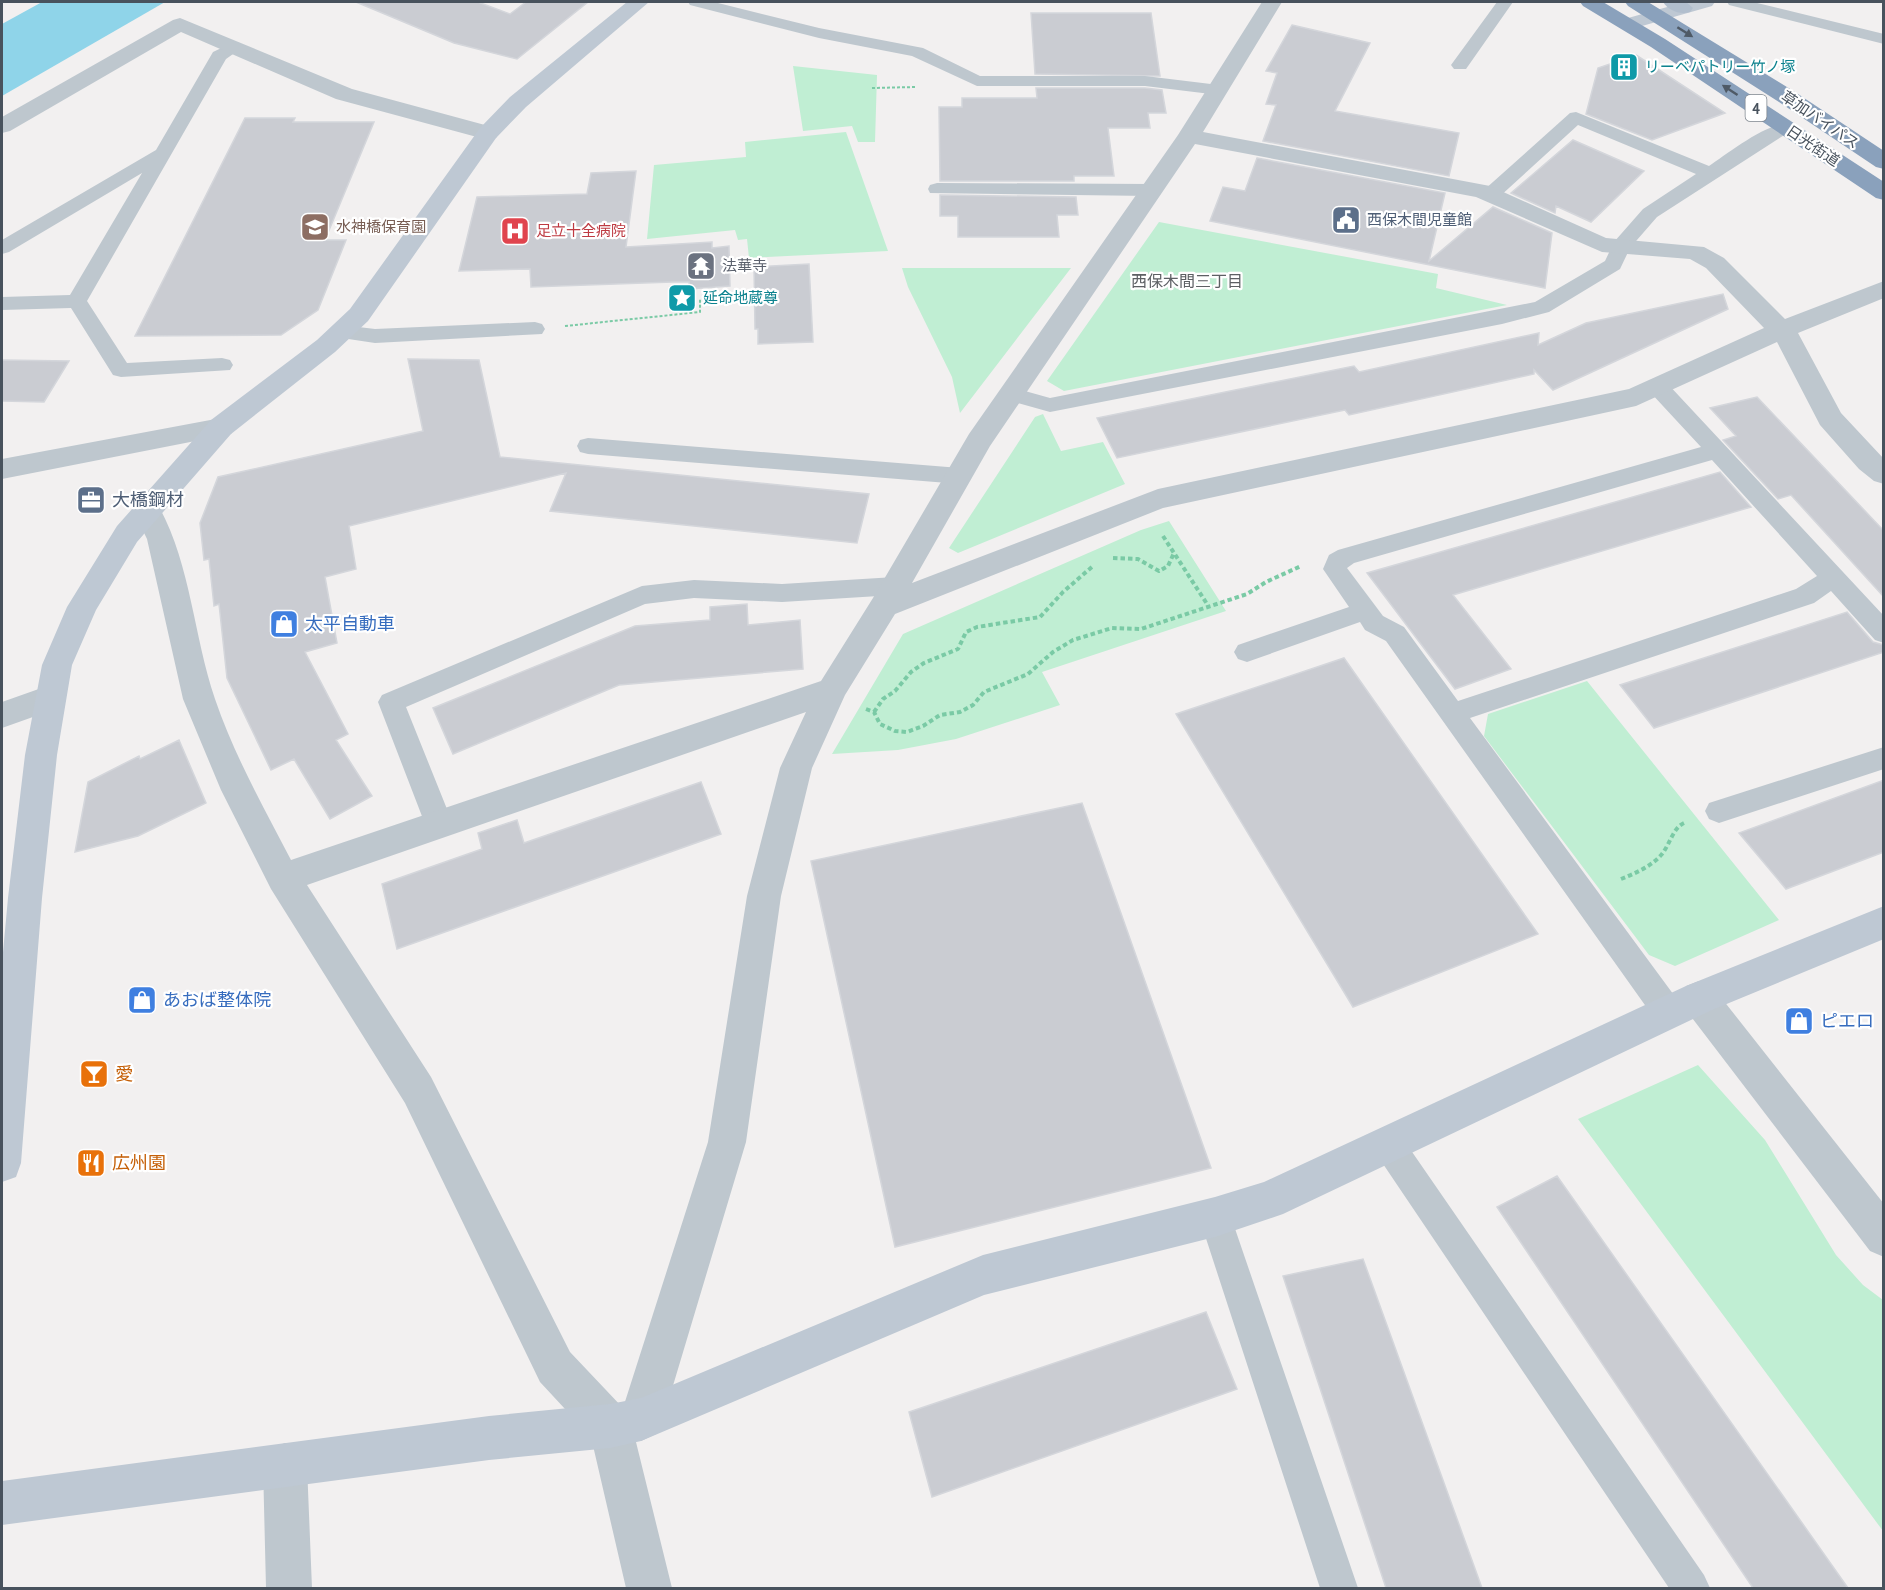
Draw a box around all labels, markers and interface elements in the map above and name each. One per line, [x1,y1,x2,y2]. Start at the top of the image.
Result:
one-way arrow [1677,26,1693,37]
building icon: リーベパトリー竹ノ塚 [1608,51,1640,83]
place label: リーベパトリー竹ノ塚 [1645,57,1795,76]
one-way arrow [1722,85,1738,96]
street label: 草加バイパス [1778,87,1863,153]
road number: 4 [1746,95,1766,121]
street label: 日光街道 [1783,121,1843,170]
public building icon: 西保木間児童館 [1330,204,1362,236]
place label: 西保木間児童館 [1367,210,1472,229]
school or university icon: 水神橋保育園 [299,211,331,243]
hospital icon: 足立十全病院 [499,215,531,247]
place label: 水神橋保育園 [336,217,426,236]
place label: 足立十全病院 [536,221,626,240]
temple icon: 法華寺 [685,250,717,282]
place label: 法華寺 [722,256,767,275]
district label: 西保木間三丁目 [1131,271,1243,291]
place icon: 延命地蔵尊 [666,282,698,314]
place label: 延命地蔵尊 [703,288,778,307]
office icon: 大橋鋼材 [75,484,107,516]
place label: 大橋鋼材 [112,488,184,511]
shop icon: 太平自動車 [268,608,300,640]
place label: 太平自動車 [305,612,395,635]
shop icon: あおば整体院 [126,984,158,1016]
place label: あおば整体院 [163,988,271,1011]
shop icon: ピエロ [1783,1005,1815,1037]
place label: ピエロ [1820,1009,1874,1032]
bar icon: 愛 [78,1058,110,1090]
place label: 愛 [115,1062,133,1085]
restaurant icon: 広州園 [75,1147,107,1179]
place label: 広州園 [112,1151,166,1174]

